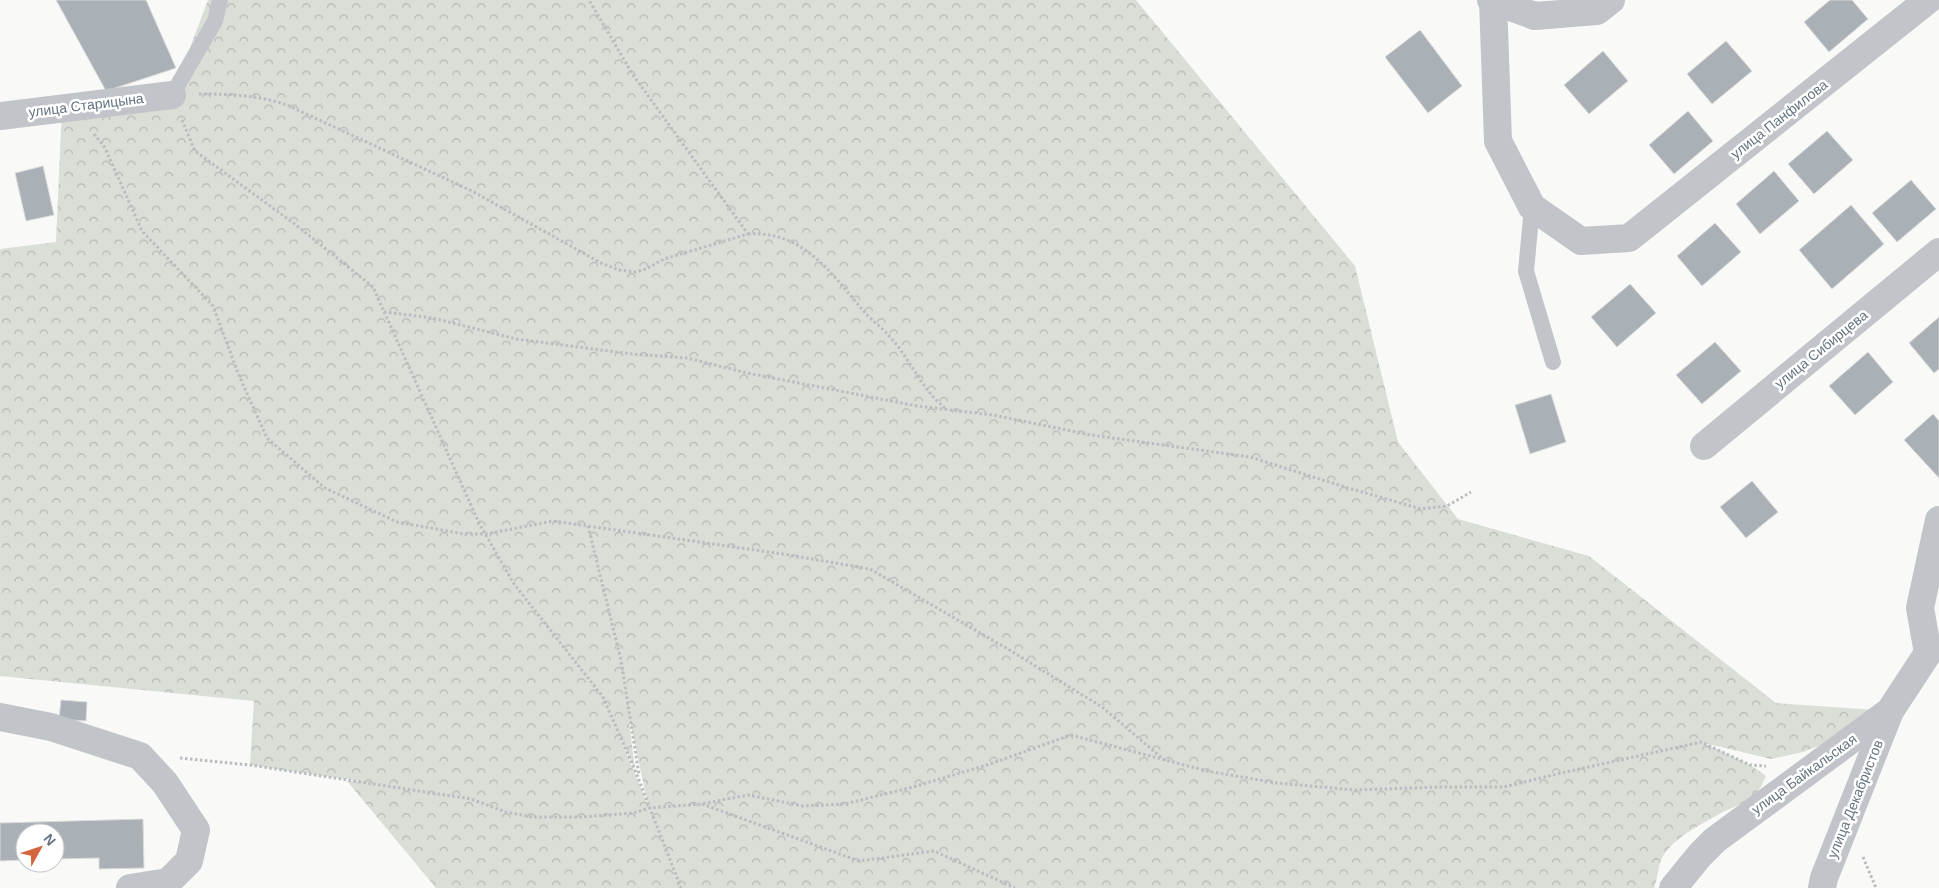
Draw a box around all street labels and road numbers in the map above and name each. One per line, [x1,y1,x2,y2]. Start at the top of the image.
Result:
street label: улица Панфилова [1727,76,1831,162]
street label: улица Старицына [28,90,145,120]
street label: улица Сибирцева [1771,307,1871,391]
street label: улица Байкальская [1748,731,1860,817]
street label: улица Декабристов [1824,738,1886,860]

